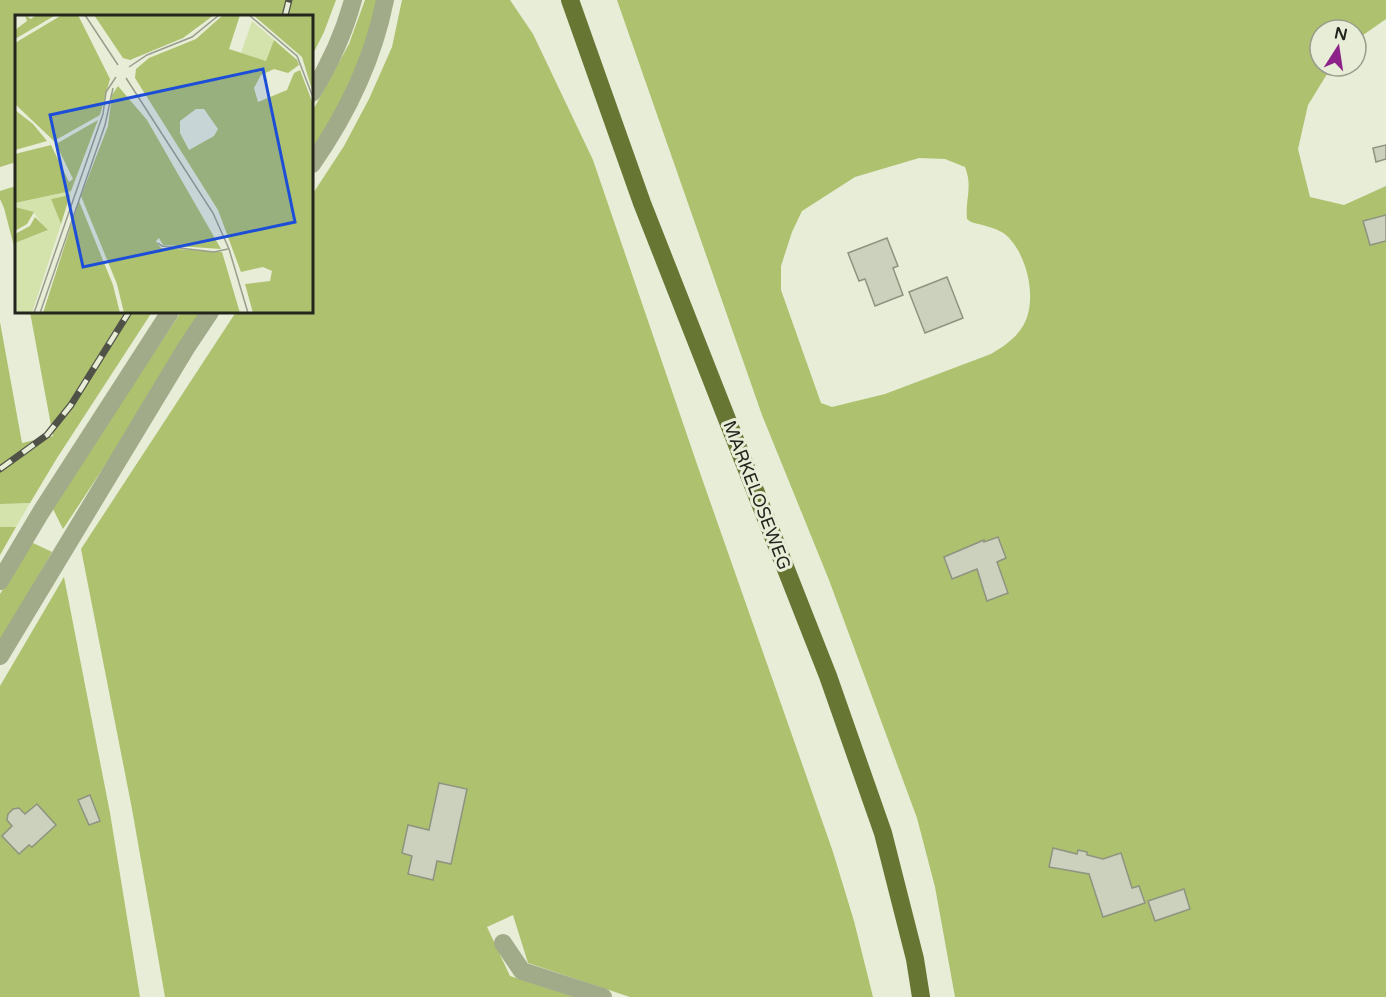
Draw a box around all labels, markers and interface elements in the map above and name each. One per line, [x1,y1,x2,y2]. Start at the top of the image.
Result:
inset map [15,15,314,314]
north arrow [1308,18,1368,78]
text: N [1333,23,1349,45]
street label: MARKELOSEWEG [718,417,796,573]

